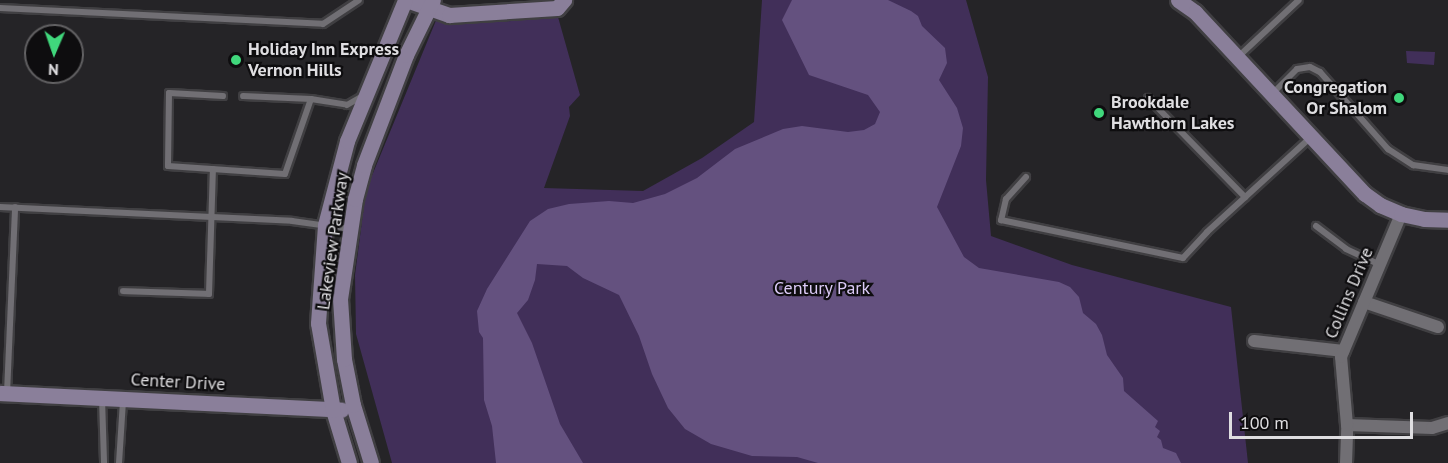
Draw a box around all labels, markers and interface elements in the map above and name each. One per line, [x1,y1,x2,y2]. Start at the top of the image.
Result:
north arrow [24,24,84,84]
place label: Holiday Inn Express Vernon Hills [248,39,400,82]
marker: Holiday Inn Express Vernon Hills [229,53,243,67]
text: N [48,60,59,80]
place label: Congregation Or Shalom [1284,77,1387,119]
marker: Congregation Or Shalom [1392,91,1406,105]
place label: Brookdale Hawthorn Lakes [1111,92,1234,134]
marker: Brookdale Hawthorn Lakes [1092,106,1106,120]
street label: Lakeview Parkway [313,171,353,311]
street label: Collins Drive [1320,244,1378,342]
park label: Century Park [774,277,870,299]
street label: Center Drive [130,369,226,395]
scale bar [1232,400,1416,438]
text: 100 m [1240,411,1289,434]

